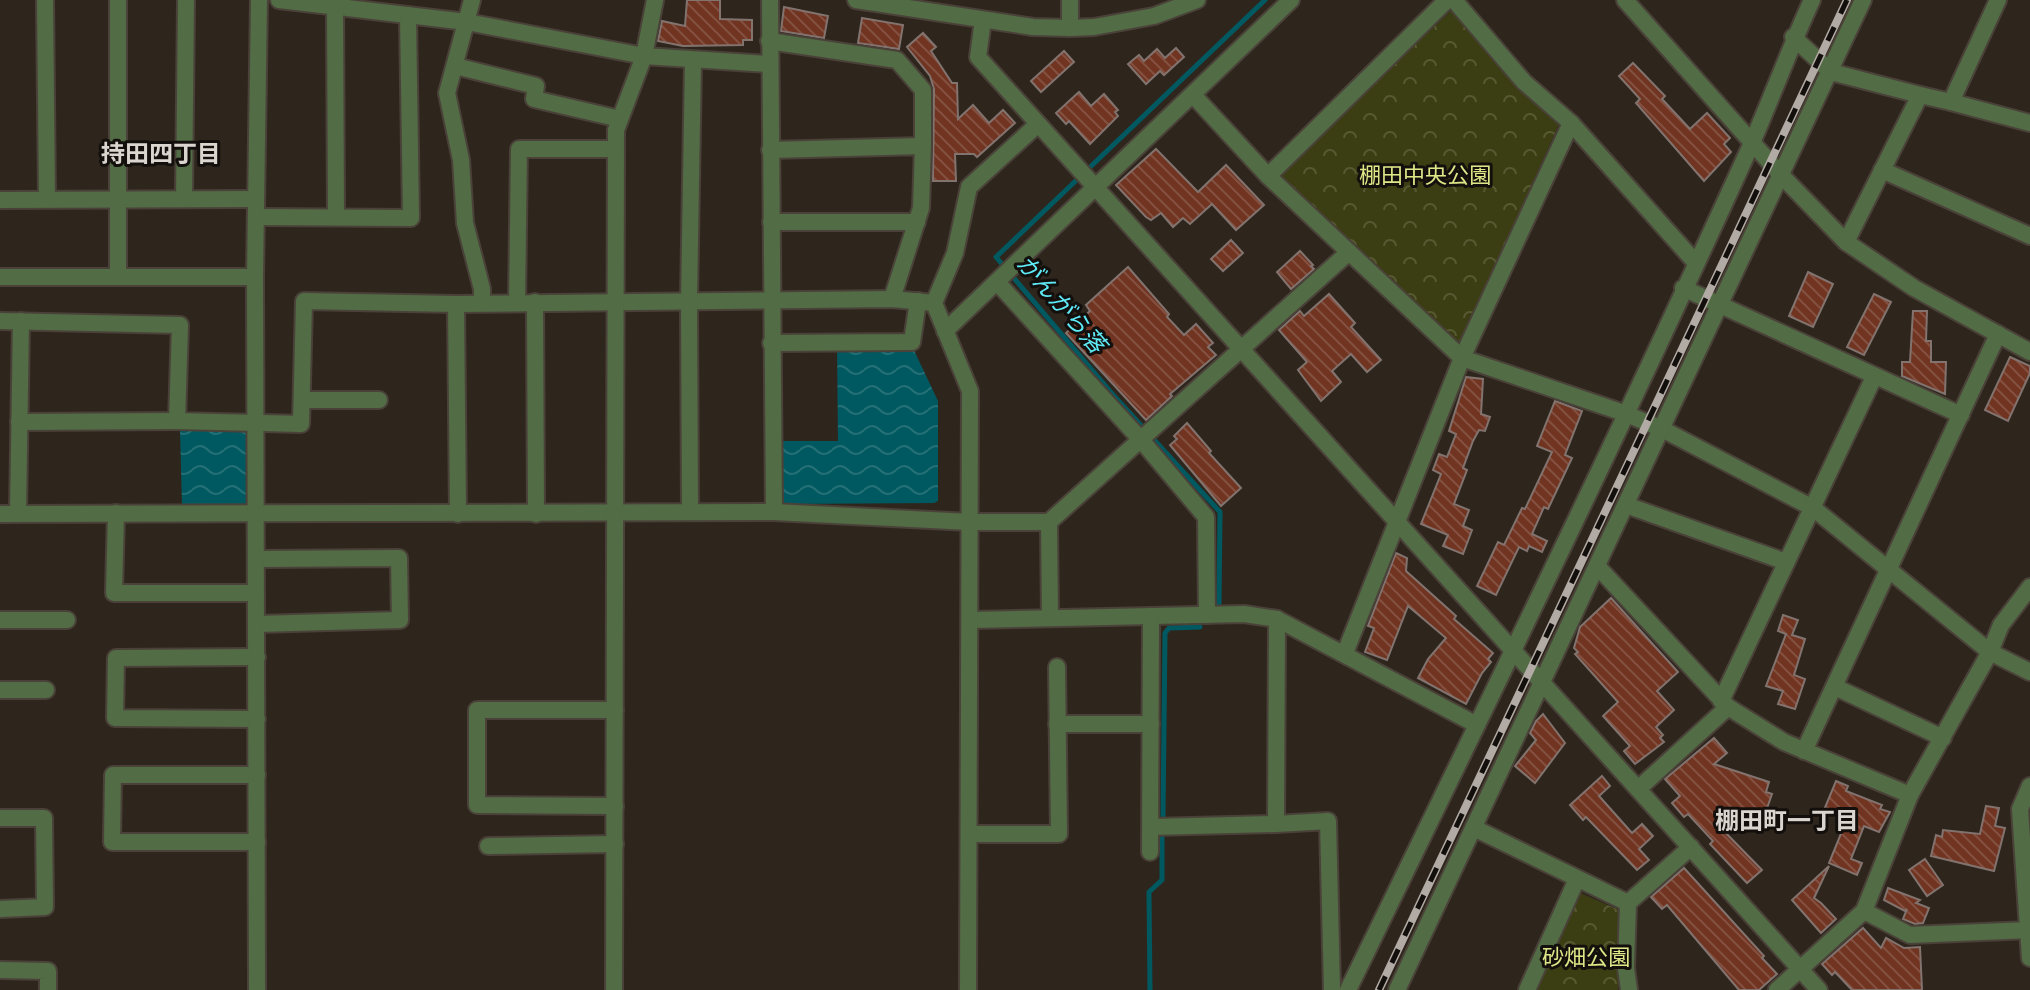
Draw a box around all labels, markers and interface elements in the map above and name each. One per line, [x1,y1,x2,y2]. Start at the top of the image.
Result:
district label: 持田四丁目 [101,140,221,167]
park label: 棚田中央公園 [1359,162,1491,187]
water label: がんがら落 [1012,250,1114,361]
district label: 棚田町一丁目 [1715,807,1859,834]
park label: 砂畑公園 [1542,944,1630,969]

